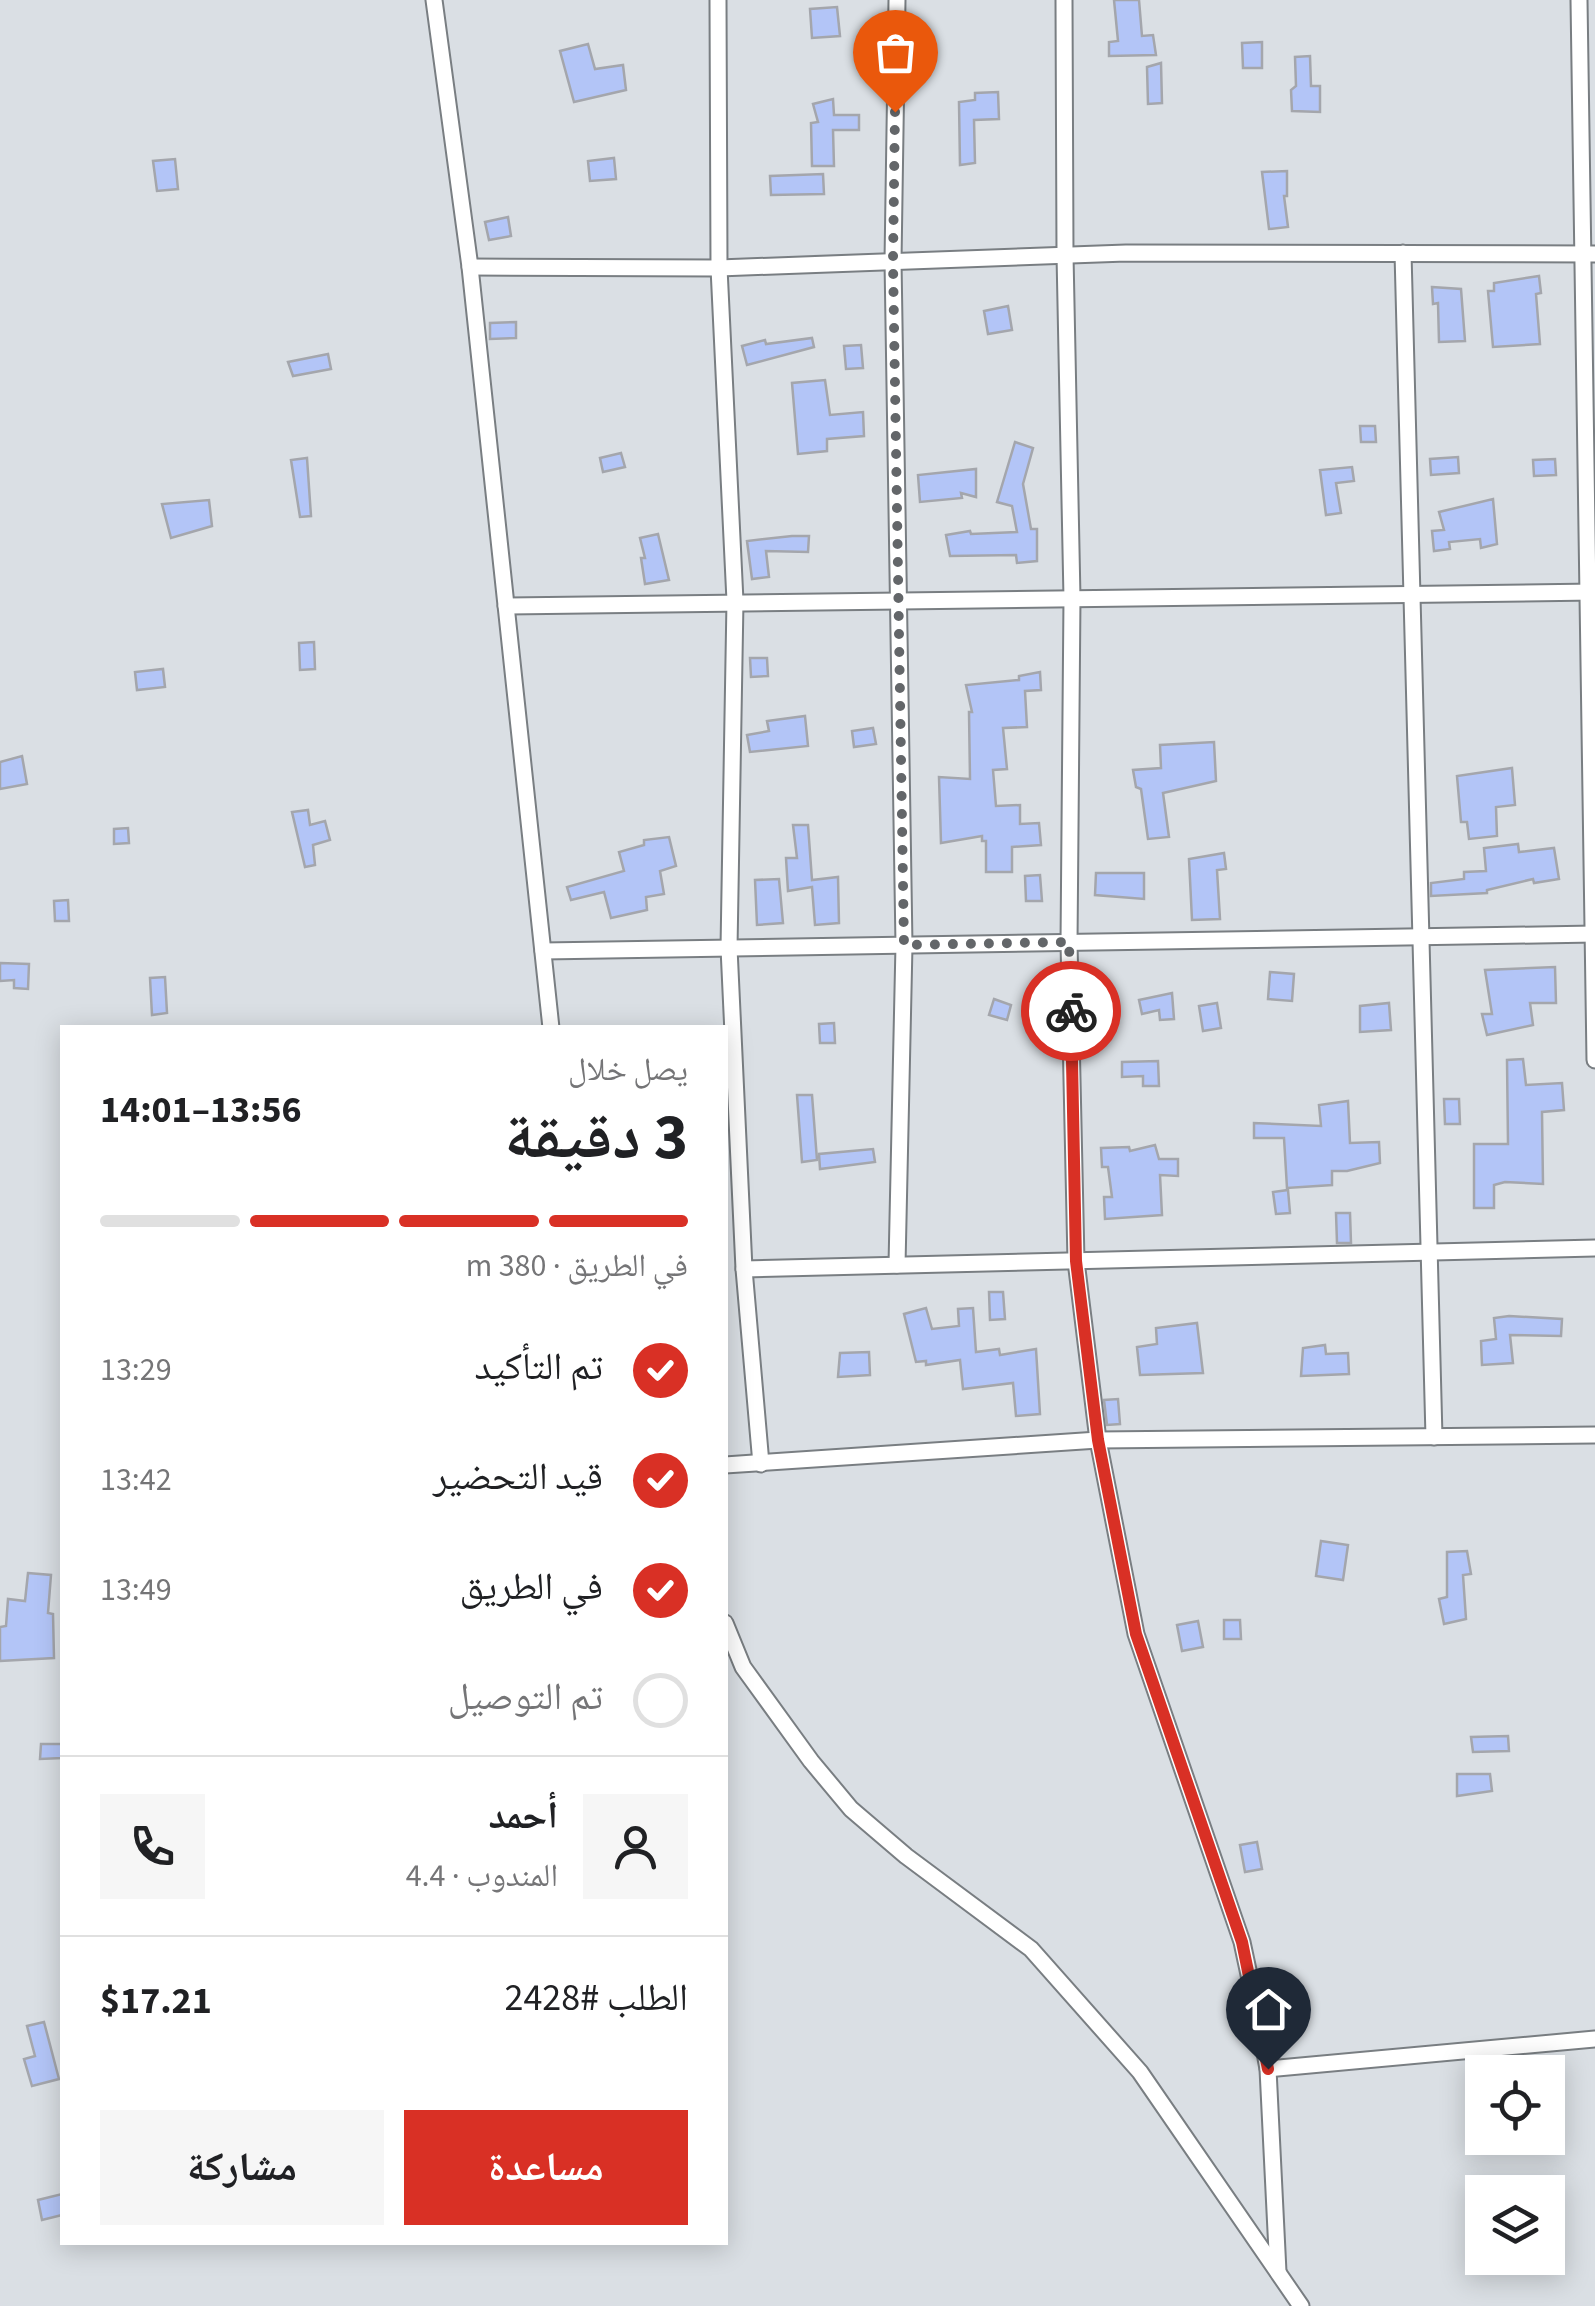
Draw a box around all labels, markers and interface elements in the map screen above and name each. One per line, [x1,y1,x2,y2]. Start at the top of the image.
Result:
pin [853,10,938,113]
icon: bag [868,25,923,80]
courier [1021,961,1121,1061]
icon: bike [1044,984,1099,1039]
text: يصل خلال [568,1047,688,1093]
text: 13:56–14:01 [100,1083,302,1137]
text: 3 دقيقة [504,1091,688,1184]
text: في الطريق · 380 m [466,1243,688,1289]
text: تم التأكيد [474,1340,603,1394]
icon: check [633,1343,688,1398]
text: 13:29 [100,1347,172,1393]
text: قيد التحضير [433,1450,603,1504]
icon: check [633,1453,688,1508]
text: 13:42 [100,1457,172,1503]
text: في الطريق [460,1560,603,1614]
icon: check [633,1563,688,1618]
text: 13:49 [100,1567,172,1613]
text: تم التوصيل [448,1670,603,1724]
text: أحمد [488,1789,558,1843]
button: phone [100,1794,205,1899]
button: person [583,1794,688,1899]
text: المندوب · 4.4 [406,1853,558,1899]
pin [1226,1967,1311,2070]
text: الطلب #2428 [505,1971,688,2025]
text: $17.21 [100,1974,212,2028]
icon: home [1241,1982,1296,2037]
map controls [1465,2055,1565,2275]
button: locate [1465,2055,1565,2155]
button: مشاركة [100,2110,384,2225]
button: مساعدة [404,2110,688,2225]
button: layers [1465,2175,1565,2275]

